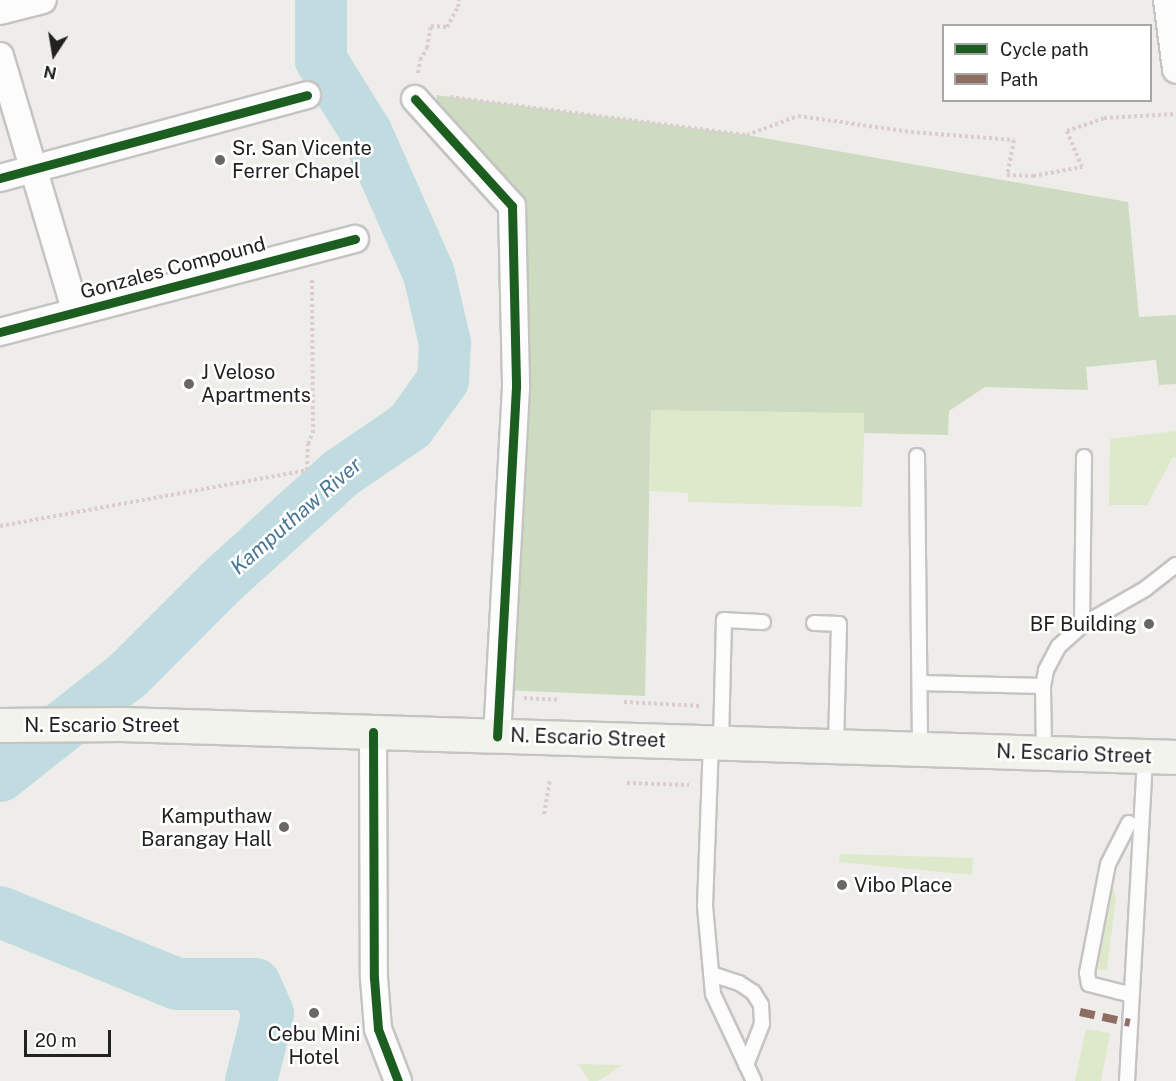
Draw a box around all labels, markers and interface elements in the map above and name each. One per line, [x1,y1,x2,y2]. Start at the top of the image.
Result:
north arrow [24,24,84,84]
legend [942,24,1152,102]
text: Cycle path [1000,39,1089,60]
text: N [42,62,58,83]
text: Path [1000,69,1038,90]
place label: Sr. San Vicente Ferrer Chapel [232,136,372,183]
marker: Sr. San Vicente Ferrer Chapel [213,153,227,167]
street label: Gonzales Compound [78,232,268,304]
place label: J Veloso Apartments [201,360,311,407]
marker: J Veloso Apartments [182,377,196,391]
water label: Kamputhaw River [225,452,367,580]
place label: BF Building [1030,612,1137,636]
marker: BF Building [1142,617,1156,631]
street label: N. Escario Street [24,713,180,737]
street label: N. Escario Street [510,723,666,753]
street label: N. Escario Street [996,739,1152,769]
place label: Kamputhaw Barangay Hall [141,804,272,851]
marker: Kamputhaw Barangay Hall [277,820,291,834]
place label: Vibo Place [854,873,953,897]
marker: Vibo Place [835,878,849,892]
marker: Cebu Mini Hotel [307,1006,321,1020]
scale bar [27,1018,114,1056]
place label: Cebu Mini Hotel [268,1022,360,1069]
text: 20 m [35,1030,77,1051]

